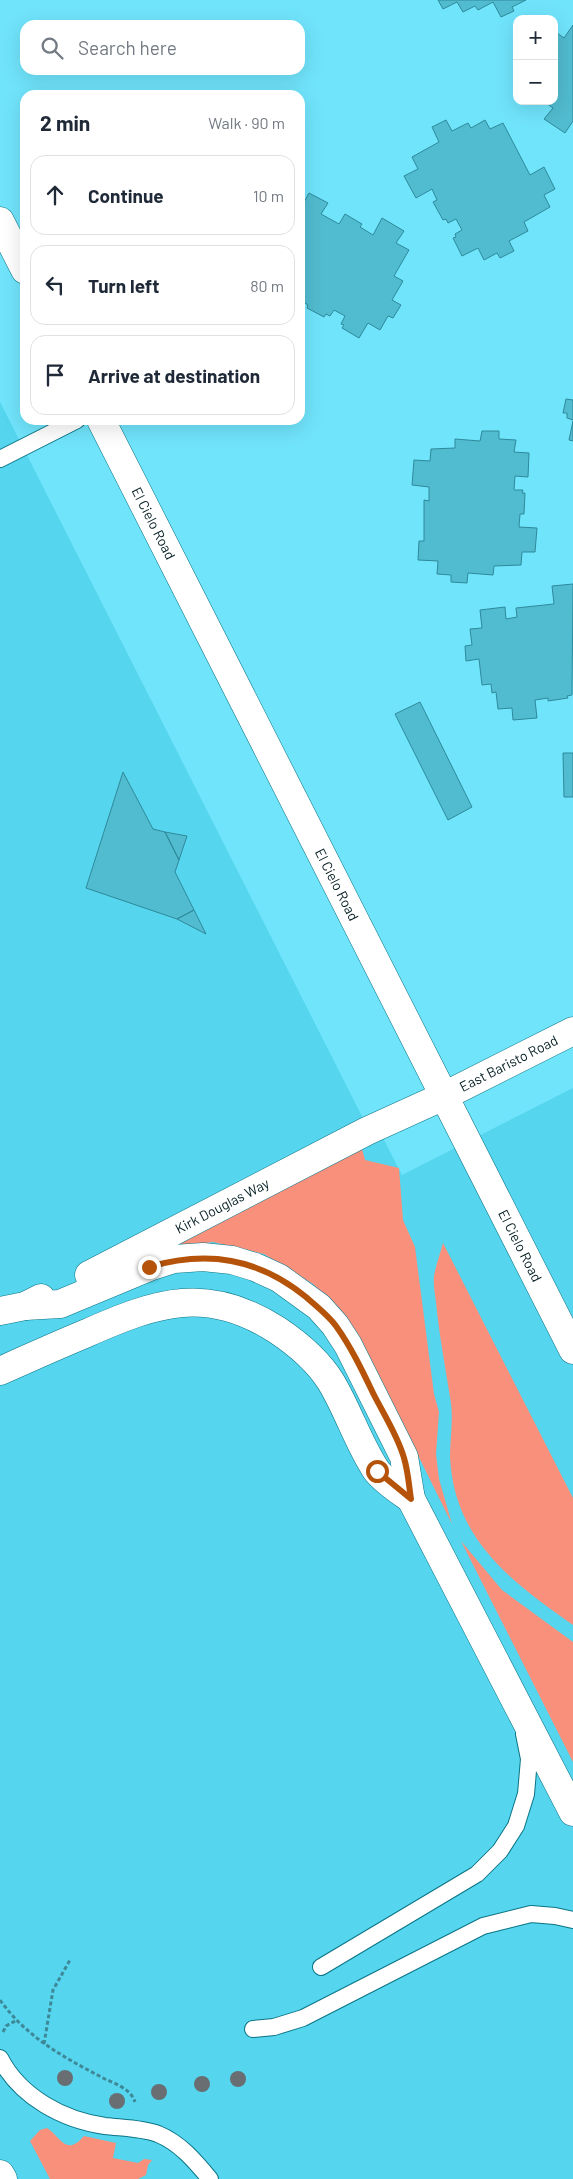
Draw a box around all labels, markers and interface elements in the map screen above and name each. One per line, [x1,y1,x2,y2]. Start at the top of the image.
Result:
map controls [513,15,558,105]
button: + [513,15,558,60]
search box [20,20,305,75]
icon: search [38,34,66,62]
text: Search here [78,36,177,59]
button: − [513,60,558,105]
text: 2 min [40,110,90,135]
text: Walk · 90 m [208,113,285,132]
icon: ahead [41,181,69,209]
text: Continue [88,184,164,207]
text: 10 m [253,186,284,205]
icon: left [41,271,69,299]
text: Turn left [88,274,159,297]
text: 80 m [250,276,284,295]
icon: arrive [41,361,69,389]
text: Arrive at destination [88,364,260,387]
street label: El Cielo Road [129,484,179,562]
street label: El Cielo Road [312,845,363,923]
street label: East Baristo Road [456,1031,560,1095]
street label: Kirk Douglas Way [172,1174,272,1237]
street label: El Cielo Road [495,1207,546,1284]
route end [138,1256,161,1279]
route start [366,1460,389,1483]

